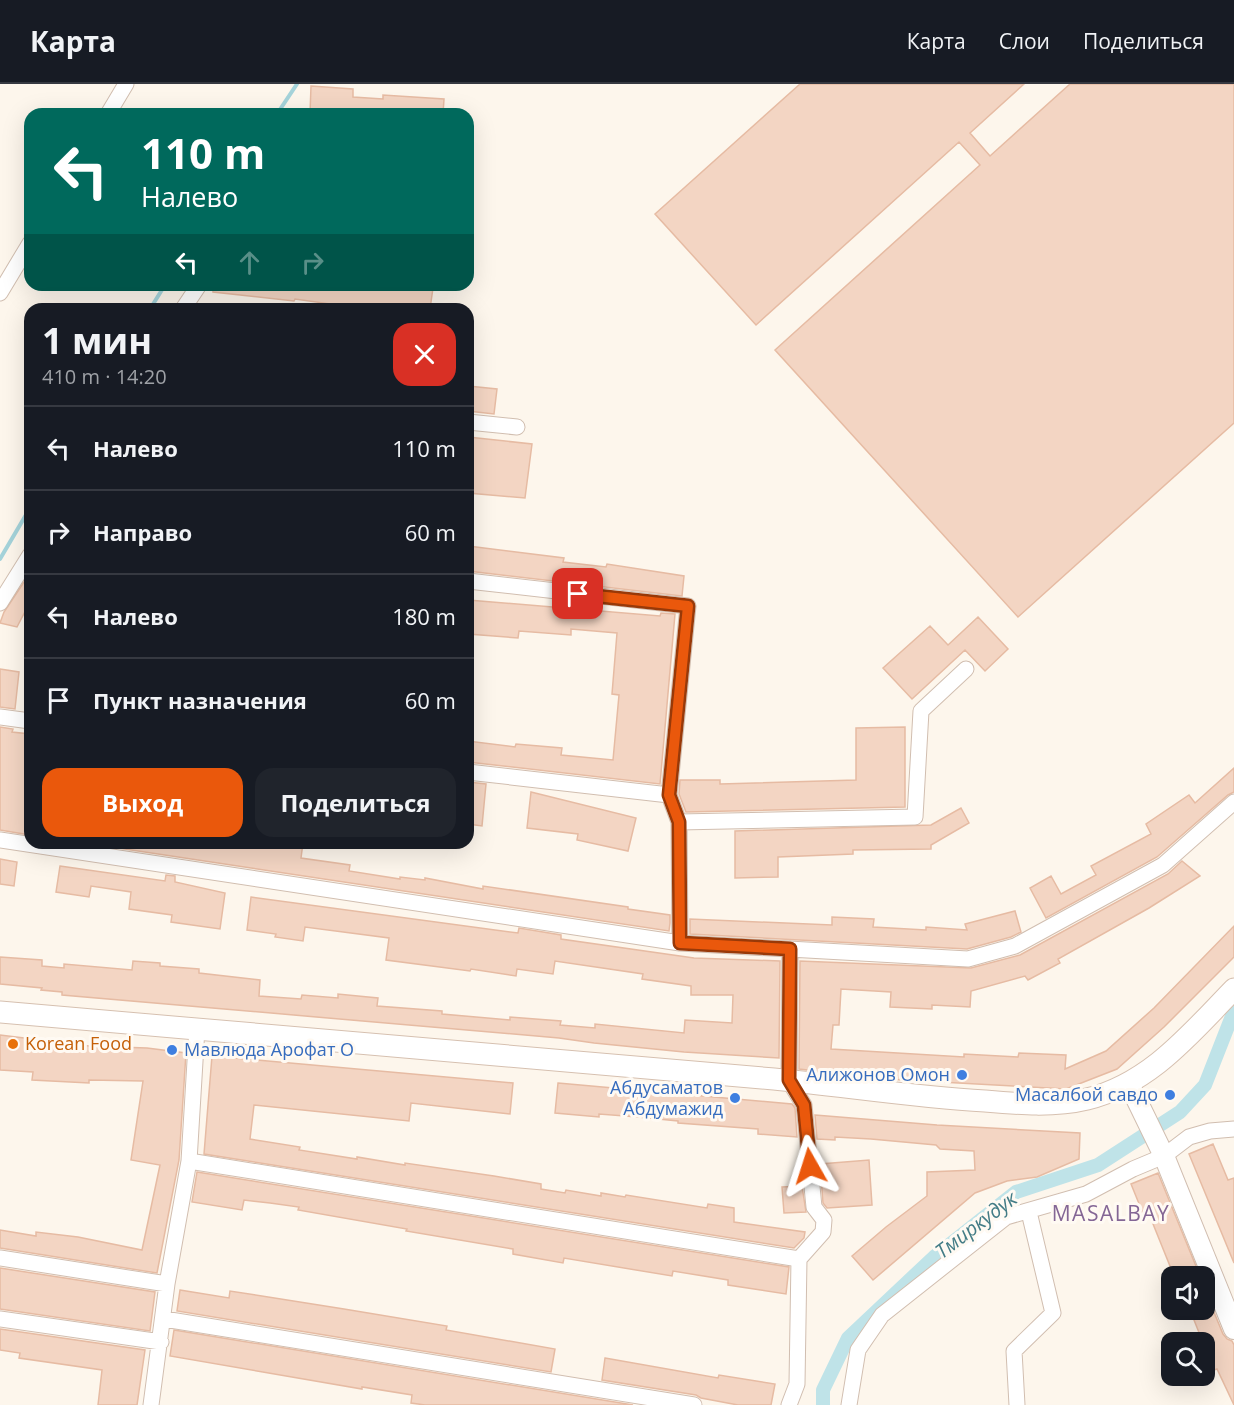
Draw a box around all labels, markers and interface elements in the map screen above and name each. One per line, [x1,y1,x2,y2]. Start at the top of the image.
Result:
text: Карта [30,22,116,60]
text: Карта [907,27,966,55]
text: Слои [999,27,1050,55]
text: Поделиться [1083,27,1204,55]
text: 110 m [141,124,265,181]
icon: left [42,132,120,210]
text: Налево [141,178,238,215]
icon: left [170,246,203,279]
icon: ahead [233,246,266,279]
icon: right [296,246,329,279]
text: 1 мин [42,316,152,365]
button: close [393,323,456,386]
text: 410 m · 14:20 [42,363,167,390]
icon: left [42,432,75,465]
text: Налево [93,433,178,463]
text: 110 m [392,433,456,463]
icon: right [42,516,75,549]
text: Направо [93,517,192,547]
text: 60 m [405,517,456,547]
pin [552,568,603,619]
icon: arrive [561,577,594,610]
icon: left [42,600,75,633]
text: Налево [93,601,178,631]
text: 180 m [392,601,456,631]
icon: arrive [42,684,75,717]
text: Пункт назначения [93,685,307,715]
text: 60 m [405,685,456,715]
button: Выход [42,768,243,837]
button: Поделиться [255,768,456,837]
place label: Korean Food [25,1031,132,1055]
marker: Korean Food [6,1037,20,1051]
place label: Мавлюда Арофат О [184,1037,354,1061]
marker: Мавлюда Арофат О [165,1043,179,1057]
place label: Алижонов Омон [806,1062,950,1086]
marker: Алижонов Омон [955,1068,969,1082]
place label: Абдусаматов Абдумажид [610,1075,723,1120]
place label: Масалбой савдо [1015,1082,1158,1106]
marker: Масалбой савдо [1163,1088,1177,1102]
marker: Абдусаматов Абдумажид [728,1091,742,1105]
position arrow [778,1134,842,1198]
water label: Тмиркудук [929,1184,1023,1264]
district label: MASALBAY [1052,1199,1170,1227]
map controls [1161,1266,1215,1386]
button: sound [1161,1266,1215,1320]
button: search [1161,1332,1215,1386]

